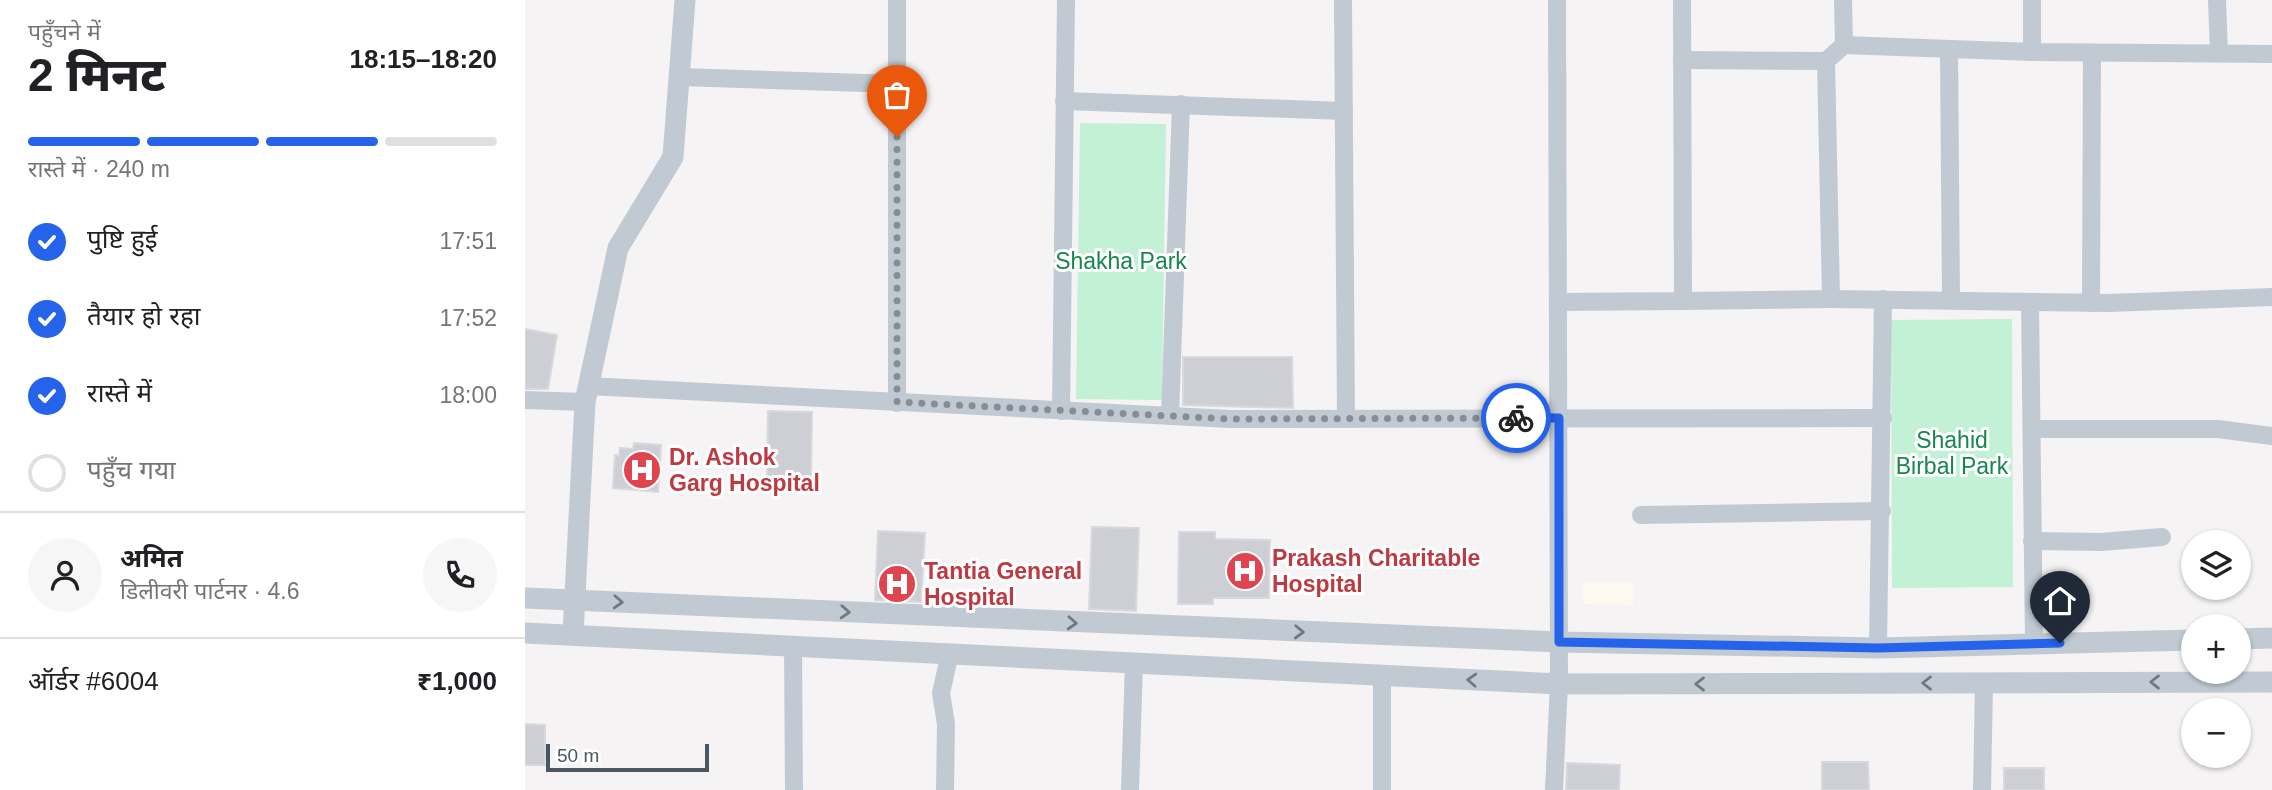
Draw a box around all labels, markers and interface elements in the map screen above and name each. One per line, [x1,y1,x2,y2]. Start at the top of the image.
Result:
text: पहुँचने में [28,19,101,45]
text: 18:15–18:20 [350,44,497,74]
text: 2 मिनट [28,49,165,101]
pin [867,65,927,137]
icon: bag [878,76,916,114]
text: रास्ते में · 240 m [28,156,170,182]
icon: check [28,223,66,261]
text: पुष्टि हुई [87,224,157,254]
text: 17:51 [439,228,497,254]
park label: Shakha Park [1055,248,1187,274]
icon: check [28,300,66,338]
text: तैयार हो रहा [87,301,200,331]
text: 17:52 [439,305,497,331]
icon: check [28,377,66,415]
text: रास्ते में [87,378,152,408]
text: 18:00 [439,382,497,408]
courier [1481,383,1551,453]
icon: bike [1497,399,1535,437]
park label: Shahid Birbal Park [1896,427,2009,479]
place label: Dr. Ashok Garg Hospital [669,444,820,496]
hospital icon: Dr. Ashok Garg Hospital [621,449,663,491]
text: पहुँच गया [87,455,176,485]
map controls [2181,530,2251,768]
button: layers [2181,530,2251,600]
button: person [28,538,102,612]
button: phone [423,538,497,612]
text: अमित [120,543,183,573]
place label: Prakash Charitable Hospital [1272,545,1480,597]
hospital icon: Prakash Charitable Hospital [1224,550,1266,592]
place label: Tantia General Hospital [924,558,1082,610]
hospital icon: Tantia General Hospital [876,563,918,605]
pin [2030,571,2090,643]
text: डिलीवरी पार्टनर · 4.6 [120,578,300,604]
icon: home [2041,582,2079,620]
one-way arrow [612,594,623,609]
one-way arrow [840,605,851,620]
button: + [2181,614,2251,684]
one-way arrow [1067,615,1078,630]
one-way arrow [1294,625,1305,640]
text: ऑर्डर #6004 [28,666,159,696]
text: ₹1,000 [417,666,497,696]
one-way arrow [1467,673,1478,688]
one-way arrow [1922,675,1932,691]
one-way arrow [2149,675,2160,690]
one-way arrow [1694,676,1705,692]
button: − [2181,698,2251,768]
scale bar [546,741,709,773]
text: 50 m [557,745,599,766]

